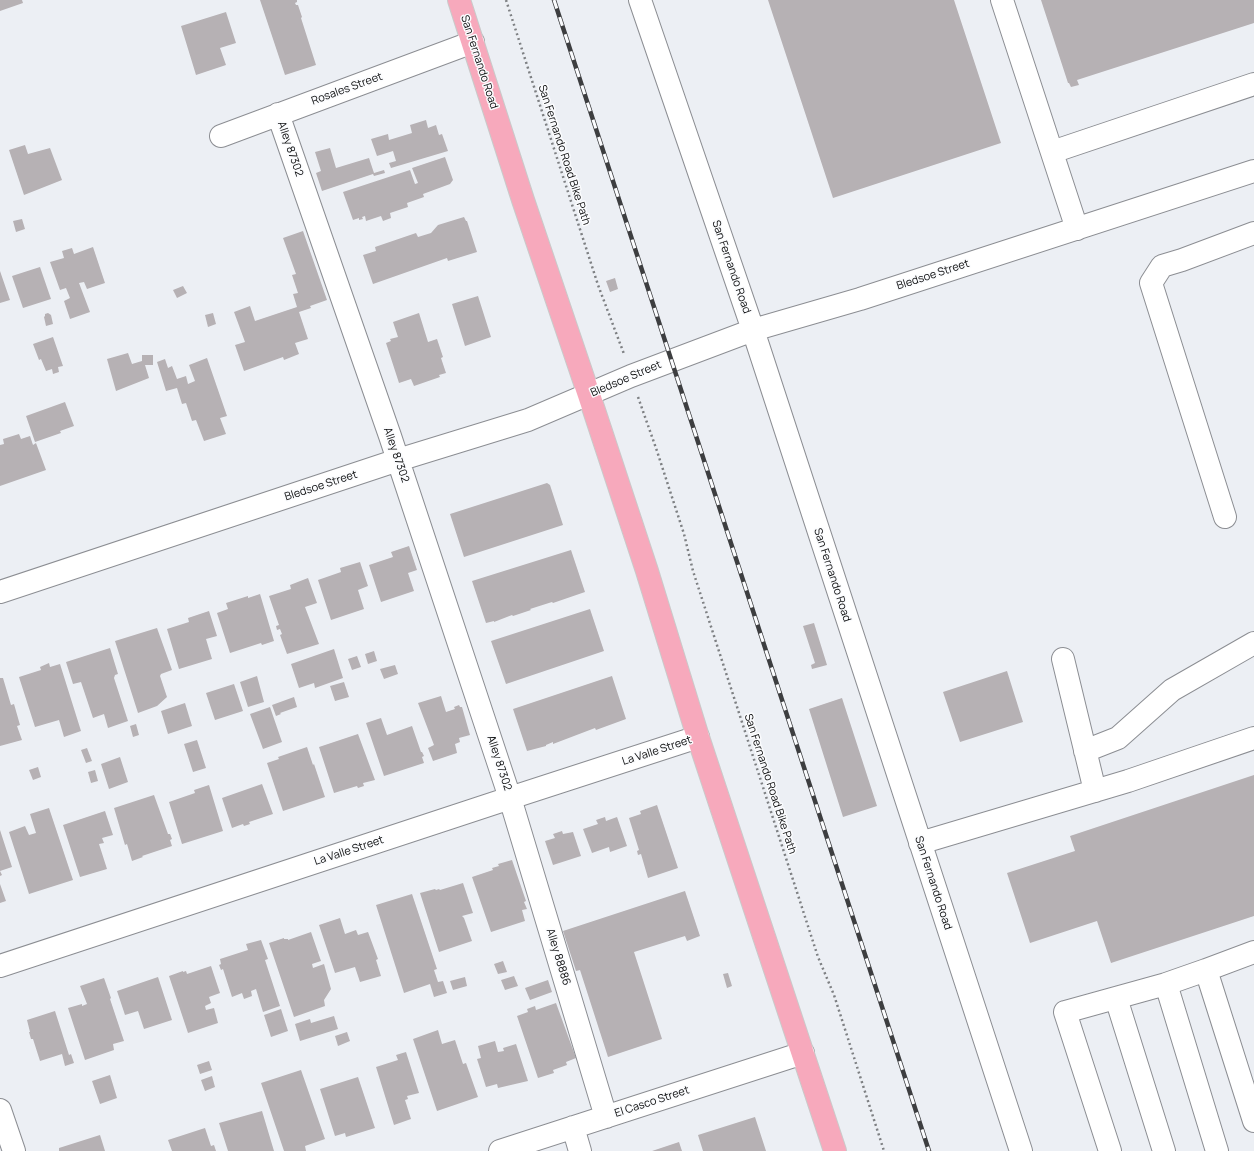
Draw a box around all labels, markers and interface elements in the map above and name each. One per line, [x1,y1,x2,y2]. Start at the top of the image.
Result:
street label: San Fernando Road [458,13,500,111]
street label: Rosales Street [310,70,384,108]
street label: San Fernando Road Bike Path [535,83,593,227]
street label: Alley 87302 [274,120,306,178]
street label: San Fernando Road [709,219,753,315]
street label: Bledsoe Street [895,257,971,293]
street label: Bledsoe Street [589,358,663,400]
street label: Alley 87302 [380,426,412,484]
street label: Bledsoe Street [283,468,359,504]
street label: San Fernando Road [811,526,853,624]
street label: San Fernando Road Bike Path [741,712,799,856]
street label: Alley 87302 [484,734,514,792]
street label: La Valle Street [621,734,693,768]
street label: La Valle Street [313,834,385,868]
street label: San Fernando Road [912,834,954,932]
street label: Alley 88886 [543,927,573,987]
street label: El Casco Street [613,1084,691,1120]

